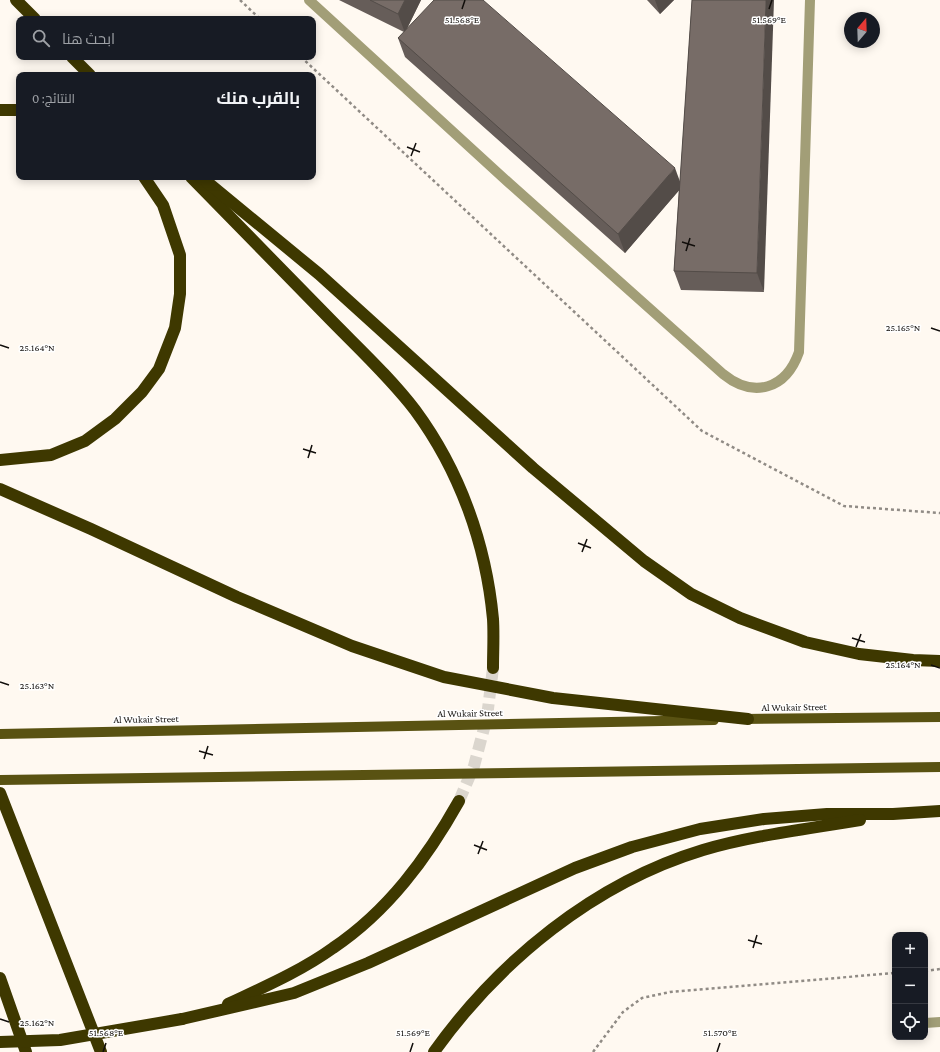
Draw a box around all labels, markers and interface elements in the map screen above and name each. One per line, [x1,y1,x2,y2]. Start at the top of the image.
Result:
north arrow [844,12,880,48]
text: 51.568°E [445,14,480,25]
text: 51.569°E [752,14,786,25]
search box [16,16,316,60]
icon: search [30,27,52,49]
text: ابحث هنا [62,31,115,47]
text: بالقرب منك [217,89,300,108]
text: النتائج: 0 [32,91,75,106]
text: 25.165°N [886,322,921,333]
text: 25.164°N [19,342,55,353]
text: 25.164°N [885,659,921,670]
text: 25.163°N [20,680,55,691]
street label: Al Wukair Street [761,701,827,713]
street label: Al Wukair Street [437,707,503,719]
street label: Al Wukair Street [113,713,179,725]
map controls [892,932,928,1040]
button: + [892,932,928,968]
button: − [892,968,928,1004]
button: locate [892,1004,928,1040]
text: 25.162°N [20,1017,55,1028]
text: 51.568°E [89,1027,124,1038]
text: 51.569°E [396,1027,430,1038]
text: 51.570°E [703,1027,737,1038]

